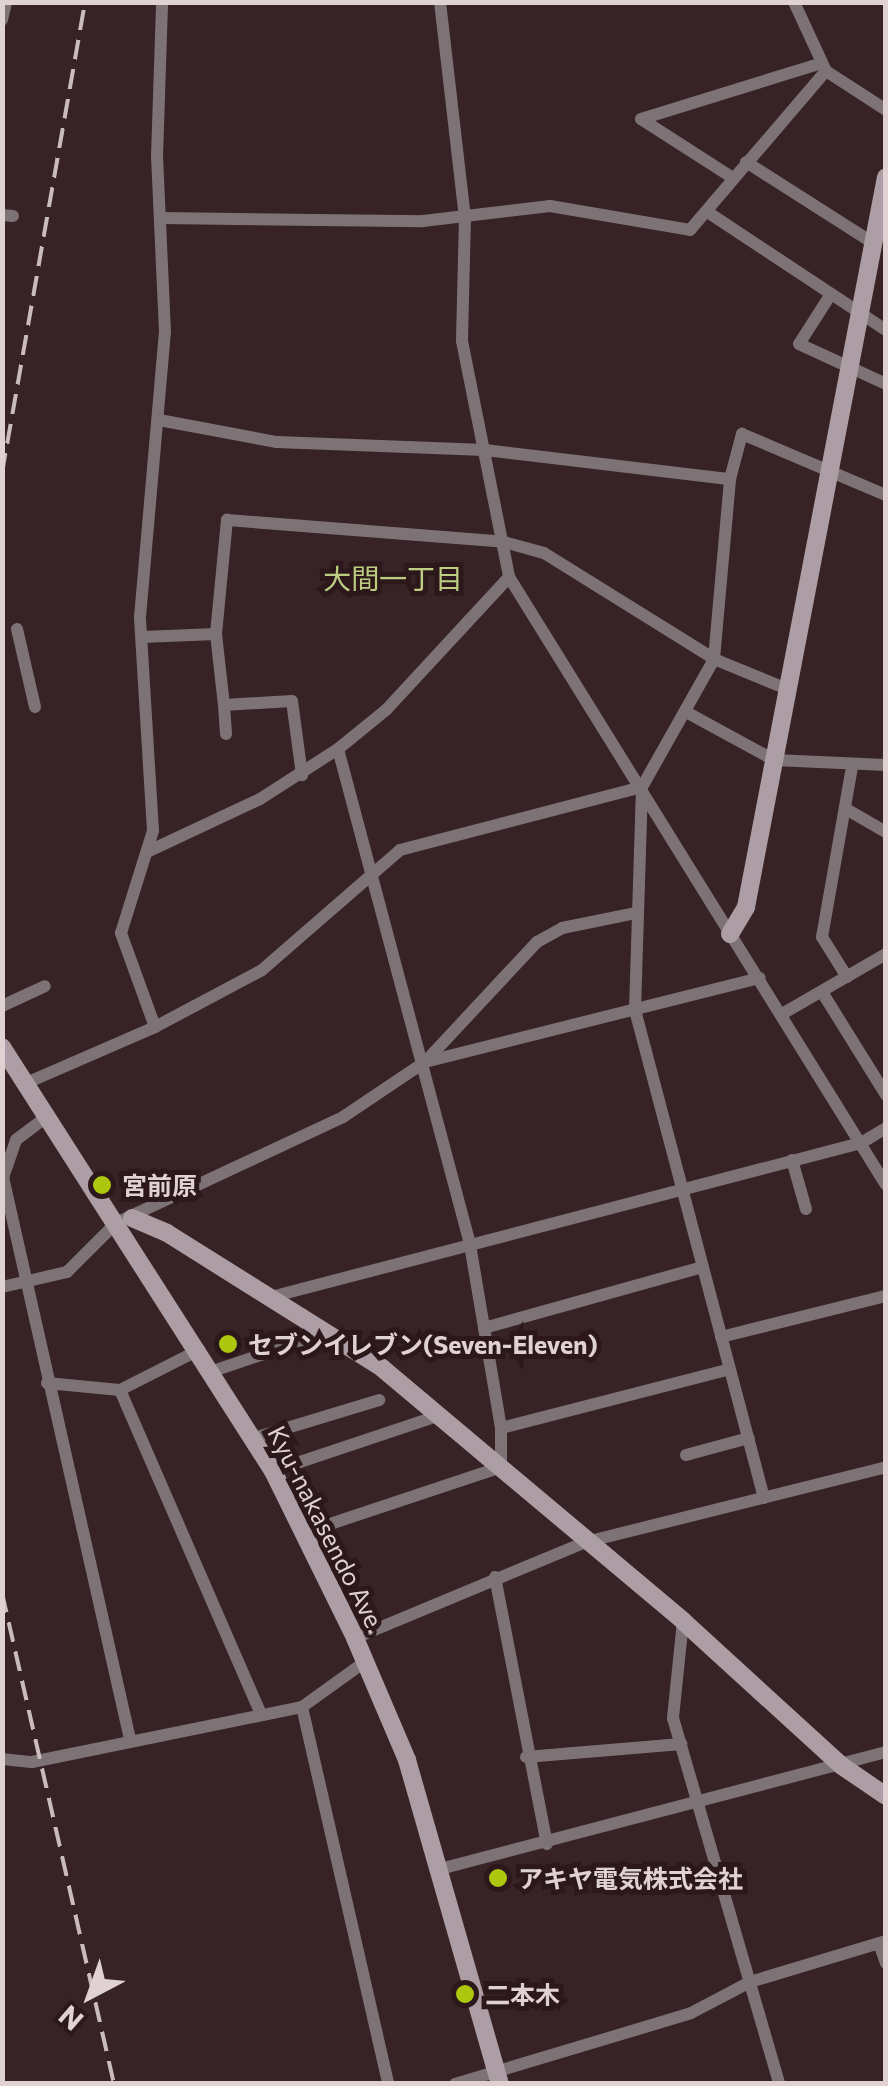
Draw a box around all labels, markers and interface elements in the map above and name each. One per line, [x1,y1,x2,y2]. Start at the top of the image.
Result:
district label: 大間一丁目 [323,561,463,595]
place label: 宮前原 [122,1170,197,1200]
marker: 宮前原 [91,1174,113,1196]
place label: セブンイレブン(Seven-Eleven) [248,1329,598,1359]
marker: セブンイレブン(Seven-Eleven) [217,1333,239,1355]
street label: Kyu-nakasendo Ave. [262,1421,392,1637]
place label: アキヤ電気株式会社 [518,1863,743,1893]
marker: アキヤ電気株式会社 [487,1867,509,1889]
north arrow [40,1946,140,2046]
place label: 二本木 [485,1979,560,2009]
marker: 二本木 [454,1983,476,2005]
text: N [51,1999,89,2038]

